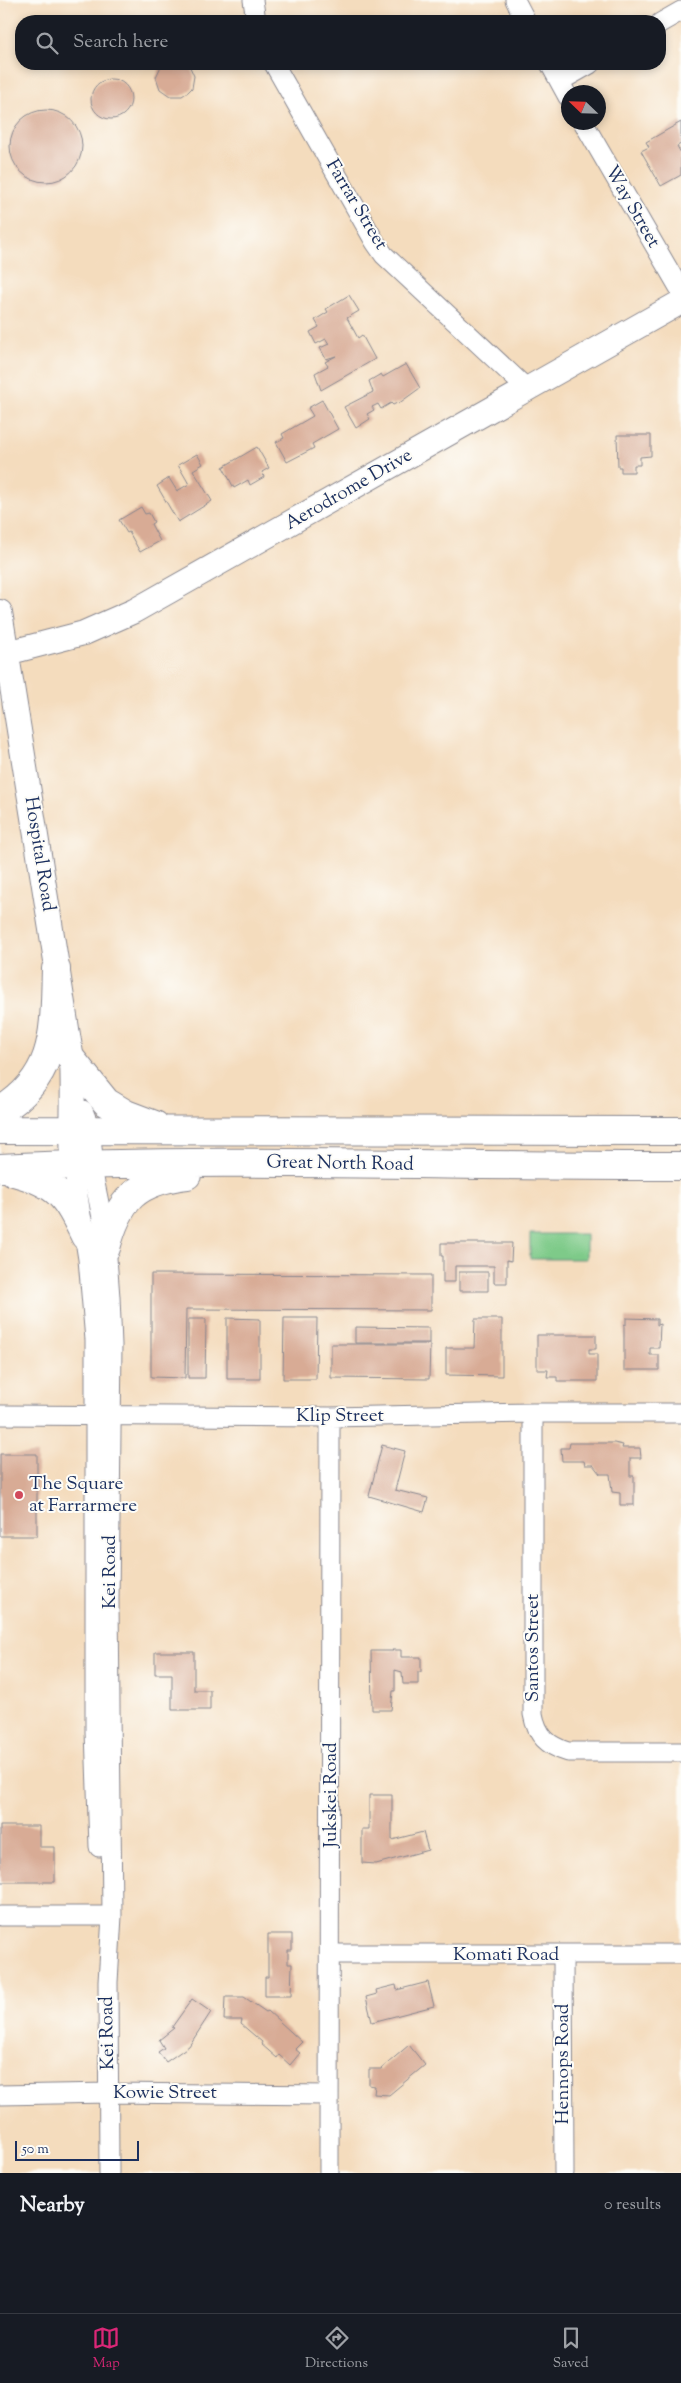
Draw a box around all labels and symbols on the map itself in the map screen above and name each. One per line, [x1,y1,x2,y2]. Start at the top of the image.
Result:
north arrow [561,85,606,130]
street label: Farrar Street [318,154,394,256]
street label: Way Street [598,161,667,254]
street label: Aerodrome Drive [280,442,418,537]
street label: Hospital Road [17,795,61,914]
street label: Great North Road [266,1149,414,1179]
street label: Klip Street [296,1403,385,1430]
place label: The Square at Farrarmere [29,1471,137,1520]
marker: The Square at Farrarmere [13,1489,25,1501]
street label: Kei Road [97,1535,124,1609]
street label: Santos Street [520,1593,547,1702]
street label: Jukskei Road [318,1742,345,1849]
street label: Komati Road [453,1942,559,1969]
street label: Kei Road [94,1996,122,2070]
street label: Hennops Road [550,2003,577,2125]
street label: Kowie Street [113,2080,218,2107]
scale bar [15,2138,139,2161]

